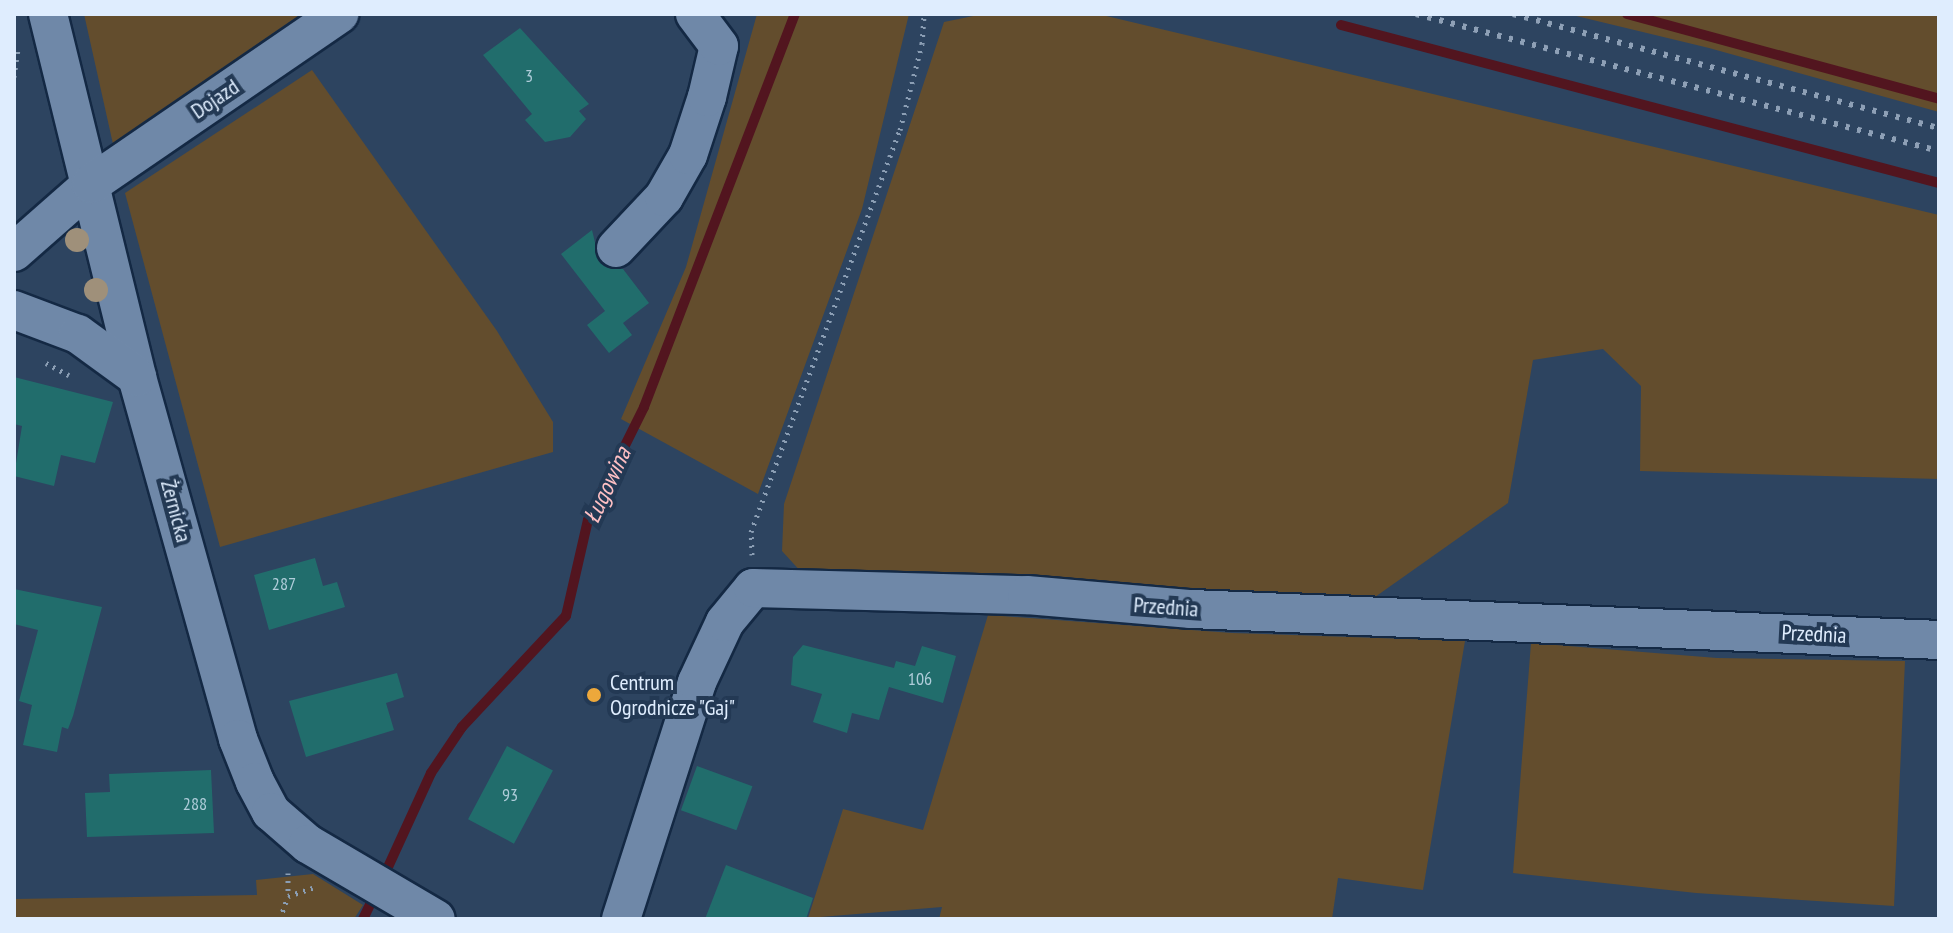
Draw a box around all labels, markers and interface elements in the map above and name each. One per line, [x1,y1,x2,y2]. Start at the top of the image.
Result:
house number: 3 [525,65,533,87]
street label: Dojazd [186,74,244,124]
water label: Ługowina [577,443,637,527]
street label: Żernicka [155,477,197,545]
house number: 287 [272,573,296,595]
street label: Przednia [1133,592,1199,622]
street label: Przednia [1781,619,1847,649]
house number: 106 [908,668,932,690]
place label: Centrum Ogrodnicze "Gaj" [610,669,736,720]
marker: Centrum Ogrodnicze "Gaj" [585,686,603,704]
house number: 93 [502,784,518,806]
house number: 288 [183,793,207,815]

